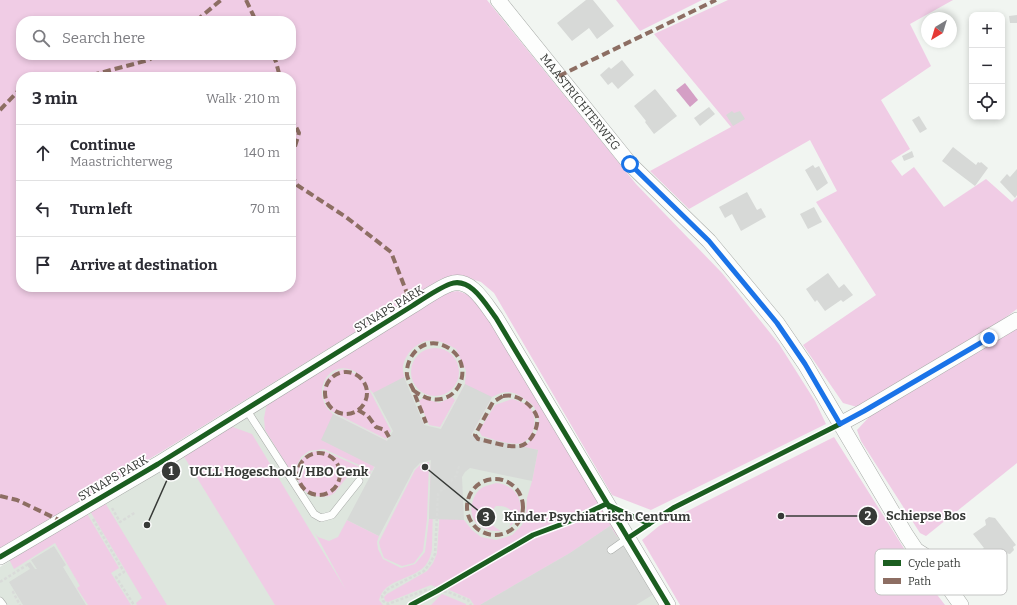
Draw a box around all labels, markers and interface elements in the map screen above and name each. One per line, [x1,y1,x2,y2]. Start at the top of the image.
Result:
north arrow [921,12,957,48]
map controls [969,12,1005,120]
button: + [969,12,1005,48]
search box [16,16,296,60]
icon: search [30,27,52,49]
text: Search here [62,29,145,47]
button: − [969,48,1005,84]
street label: MAASTRICHTERWEG [537,51,623,153]
button: locate [969,84,1005,120]
text: 3 min [32,88,77,109]
text: Walk · 210 m [206,91,280,106]
text: Continue [70,136,136,154]
icon: ahead [32,142,54,164]
text: 140 m [244,145,280,160]
text: Maastrichterweg [70,154,172,169]
route start [621,155,639,173]
icon: left [32,198,54,220]
text: Turn left [70,200,132,218]
text: 70 m [250,201,280,216]
icon: arrive [32,254,54,276]
text: Arrive at destination [70,256,217,274]
street label: SYNAPS PARK [352,282,427,335]
route end [980,329,998,347]
street label: SYNAPS PARK [75,452,151,504]
callout: UCLL Hogeschool / HBO Genk [161,459,376,484]
text: 1 [168,464,174,478]
text: UCLL Hogeschool / HBO Genk [189,464,369,479]
callout: Schiepse Bos [858,503,974,528]
callout: Kinder Psychiatrisch Centrum [476,504,699,529]
text: Schiepse Bos [886,508,966,523]
text: Kinder Psychiatrisch Centrum [504,509,691,524]
text: 2 [865,509,872,523]
text: 3 [483,510,490,524]
legend [875,549,1007,595]
text: Cycle path [908,557,961,570]
text: Path [908,575,931,588]

